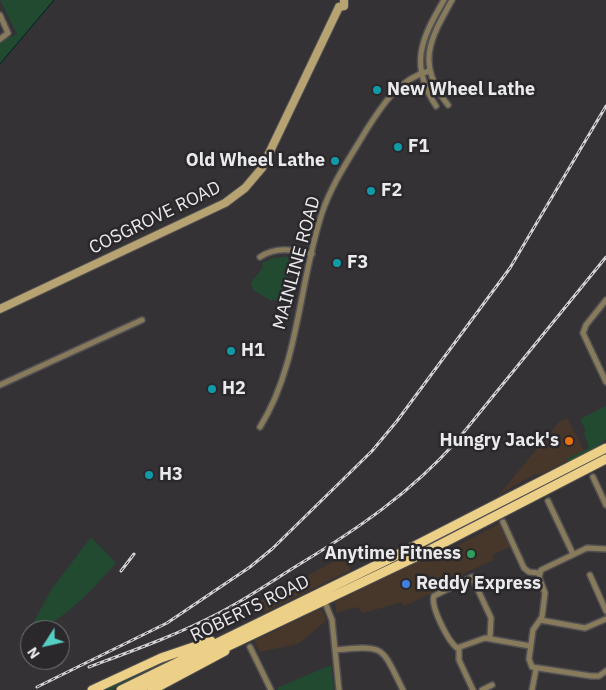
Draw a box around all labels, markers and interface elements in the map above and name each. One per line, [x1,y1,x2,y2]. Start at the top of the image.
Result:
place label: New Wheel Lathe [387,79,535,101]
marker: New Wheel Lathe [371,84,383,96]
place label: F1 [408,136,429,158]
marker: F1 [392,141,404,153]
place label: Old Wheel Lathe [186,150,325,172]
marker: Old Wheel Lathe [329,155,341,167]
street label: COSGROVE ROAD [86,177,224,259]
place label: F2 [381,180,402,202]
marker: F2 [365,185,377,197]
street label: MAINLINE ROAD [269,194,325,332]
place label: F3 [347,252,368,274]
marker: F3 [331,257,343,269]
place label: H1 [241,340,265,362]
marker: H1 [225,345,237,357]
place label: H2 [222,378,246,400]
marker: H2 [206,383,218,395]
place label: Hungry Jack's [439,430,559,452]
marker: Hungry Jack's [563,435,575,447]
place label: H3 [159,464,183,486]
marker: H3 [143,469,155,481]
place label: Anytime Fitness [325,543,461,565]
marker: Anytime Fitness [465,548,477,560]
street label: ROBERTS ROAD [187,571,313,647]
place label: Reddy Express [416,573,541,595]
marker: Reddy Express [400,578,412,590]
north arrow [20,620,70,670]
text: N [23,644,44,662]

